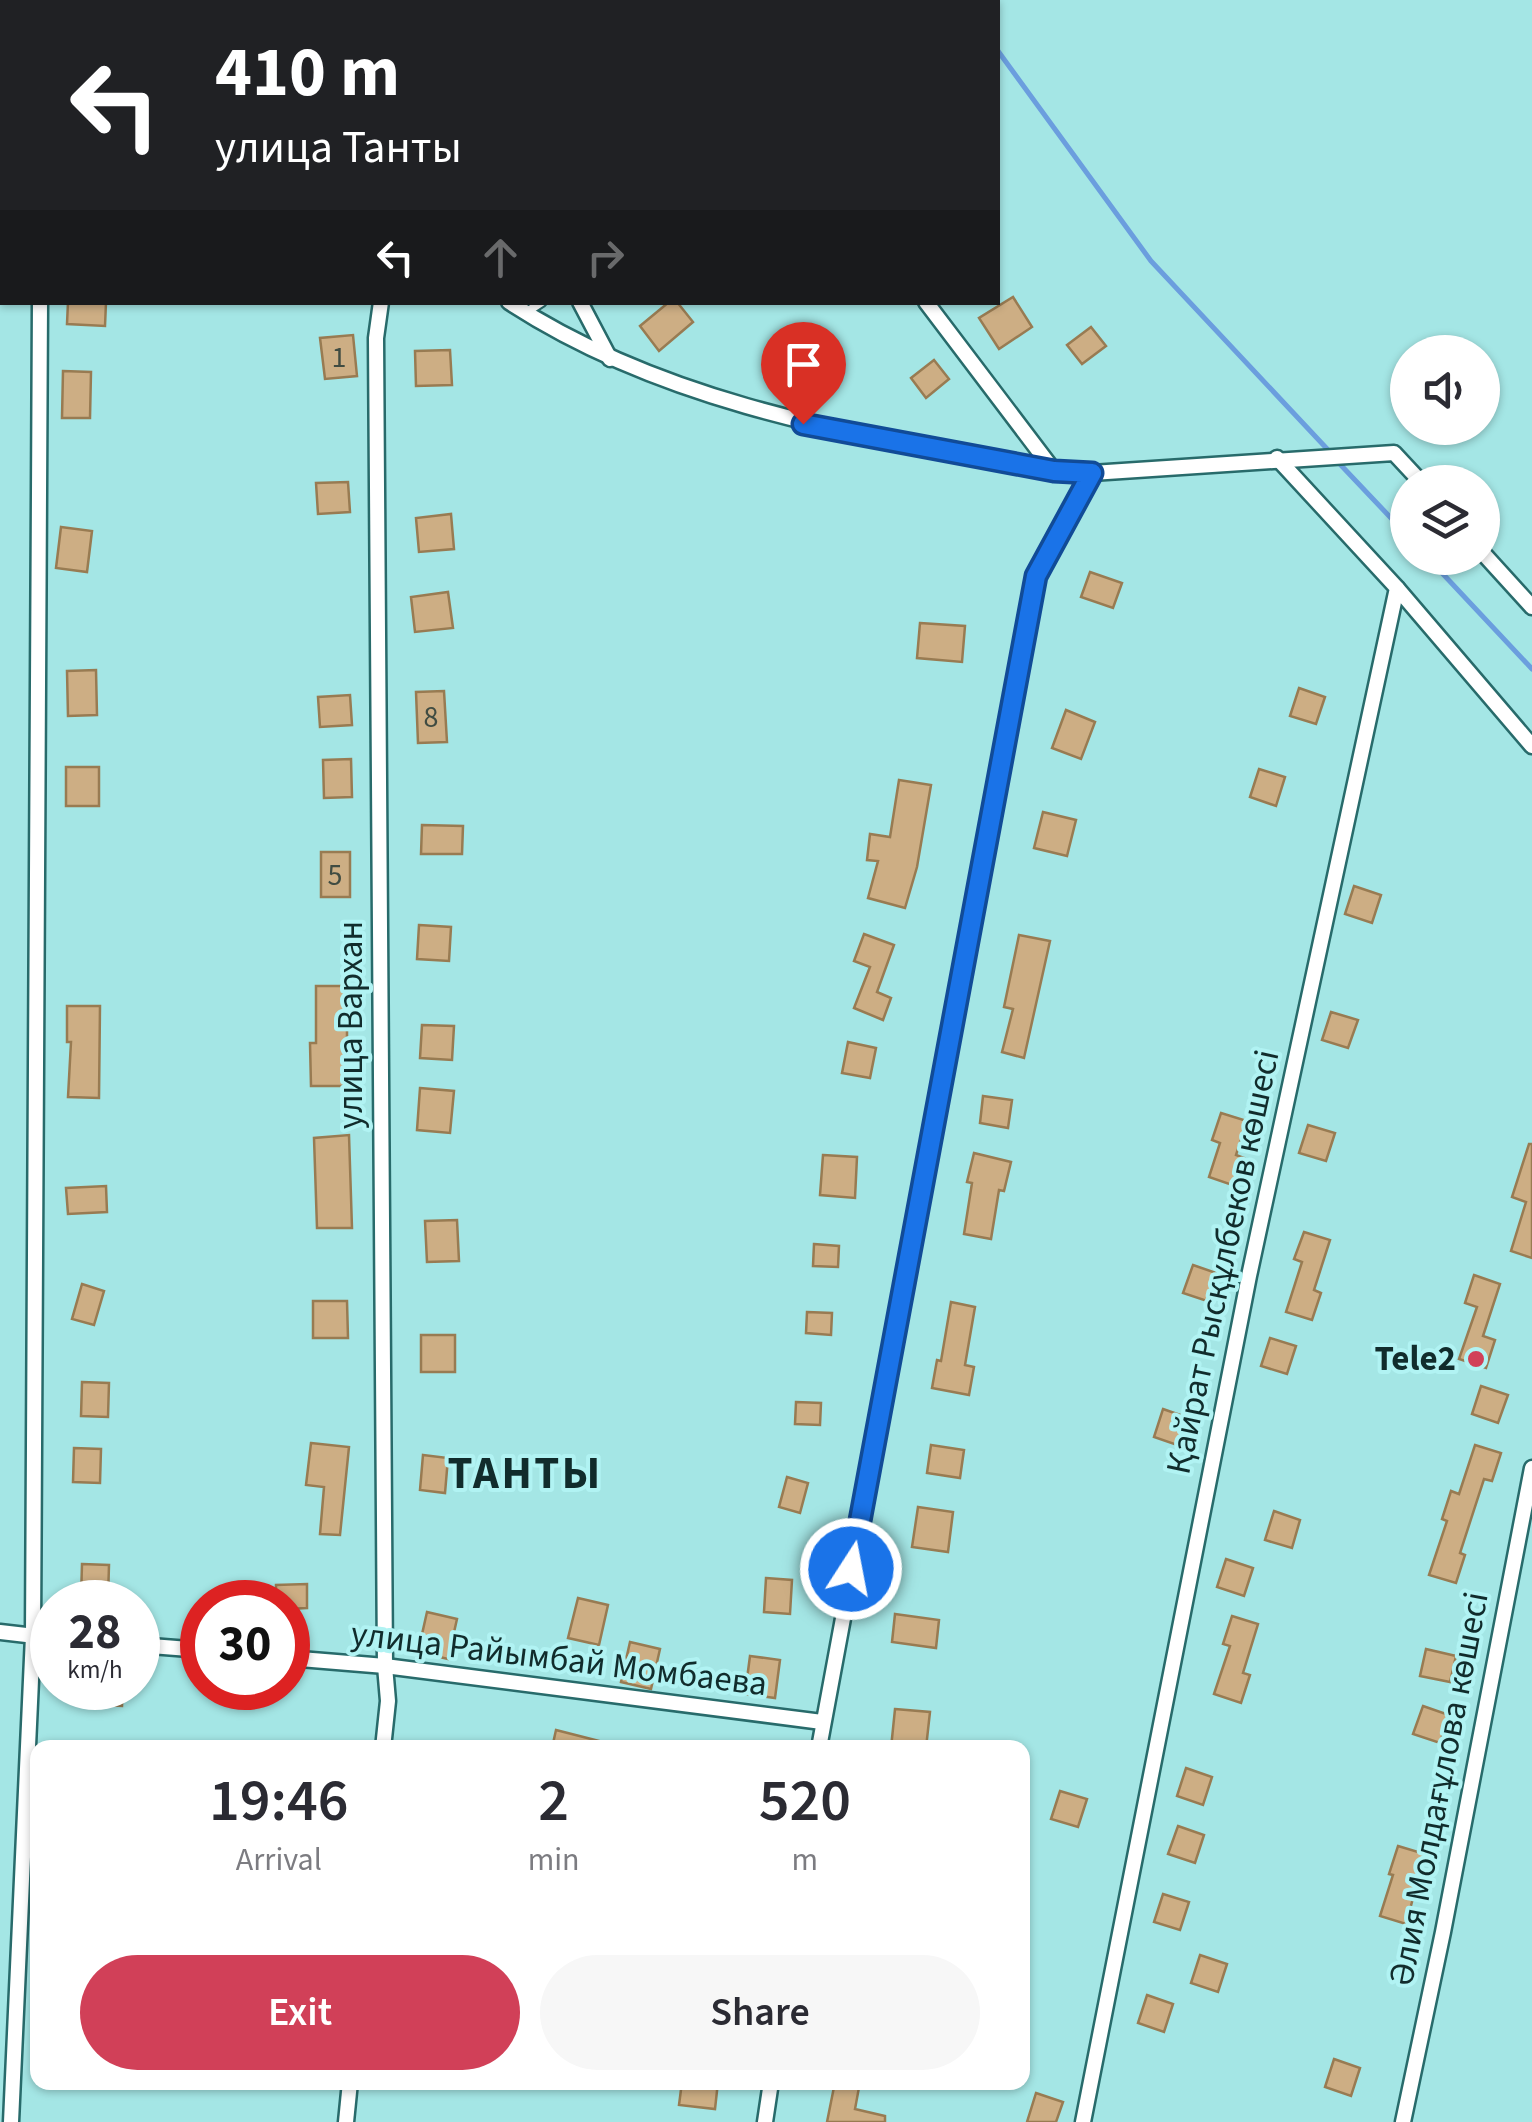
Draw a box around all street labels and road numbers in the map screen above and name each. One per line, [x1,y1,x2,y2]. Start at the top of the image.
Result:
street label: улица Вархан [326,921,376,1129]
street label: Қайрат Рысқұлбеков көшесі [1154,1045,1292,1479]
street label: Әлия Молдағұлова көшесі [1376,1588,1502,1990]
street label: улица Райымбай Момбаева [348,1609,770,1709]

